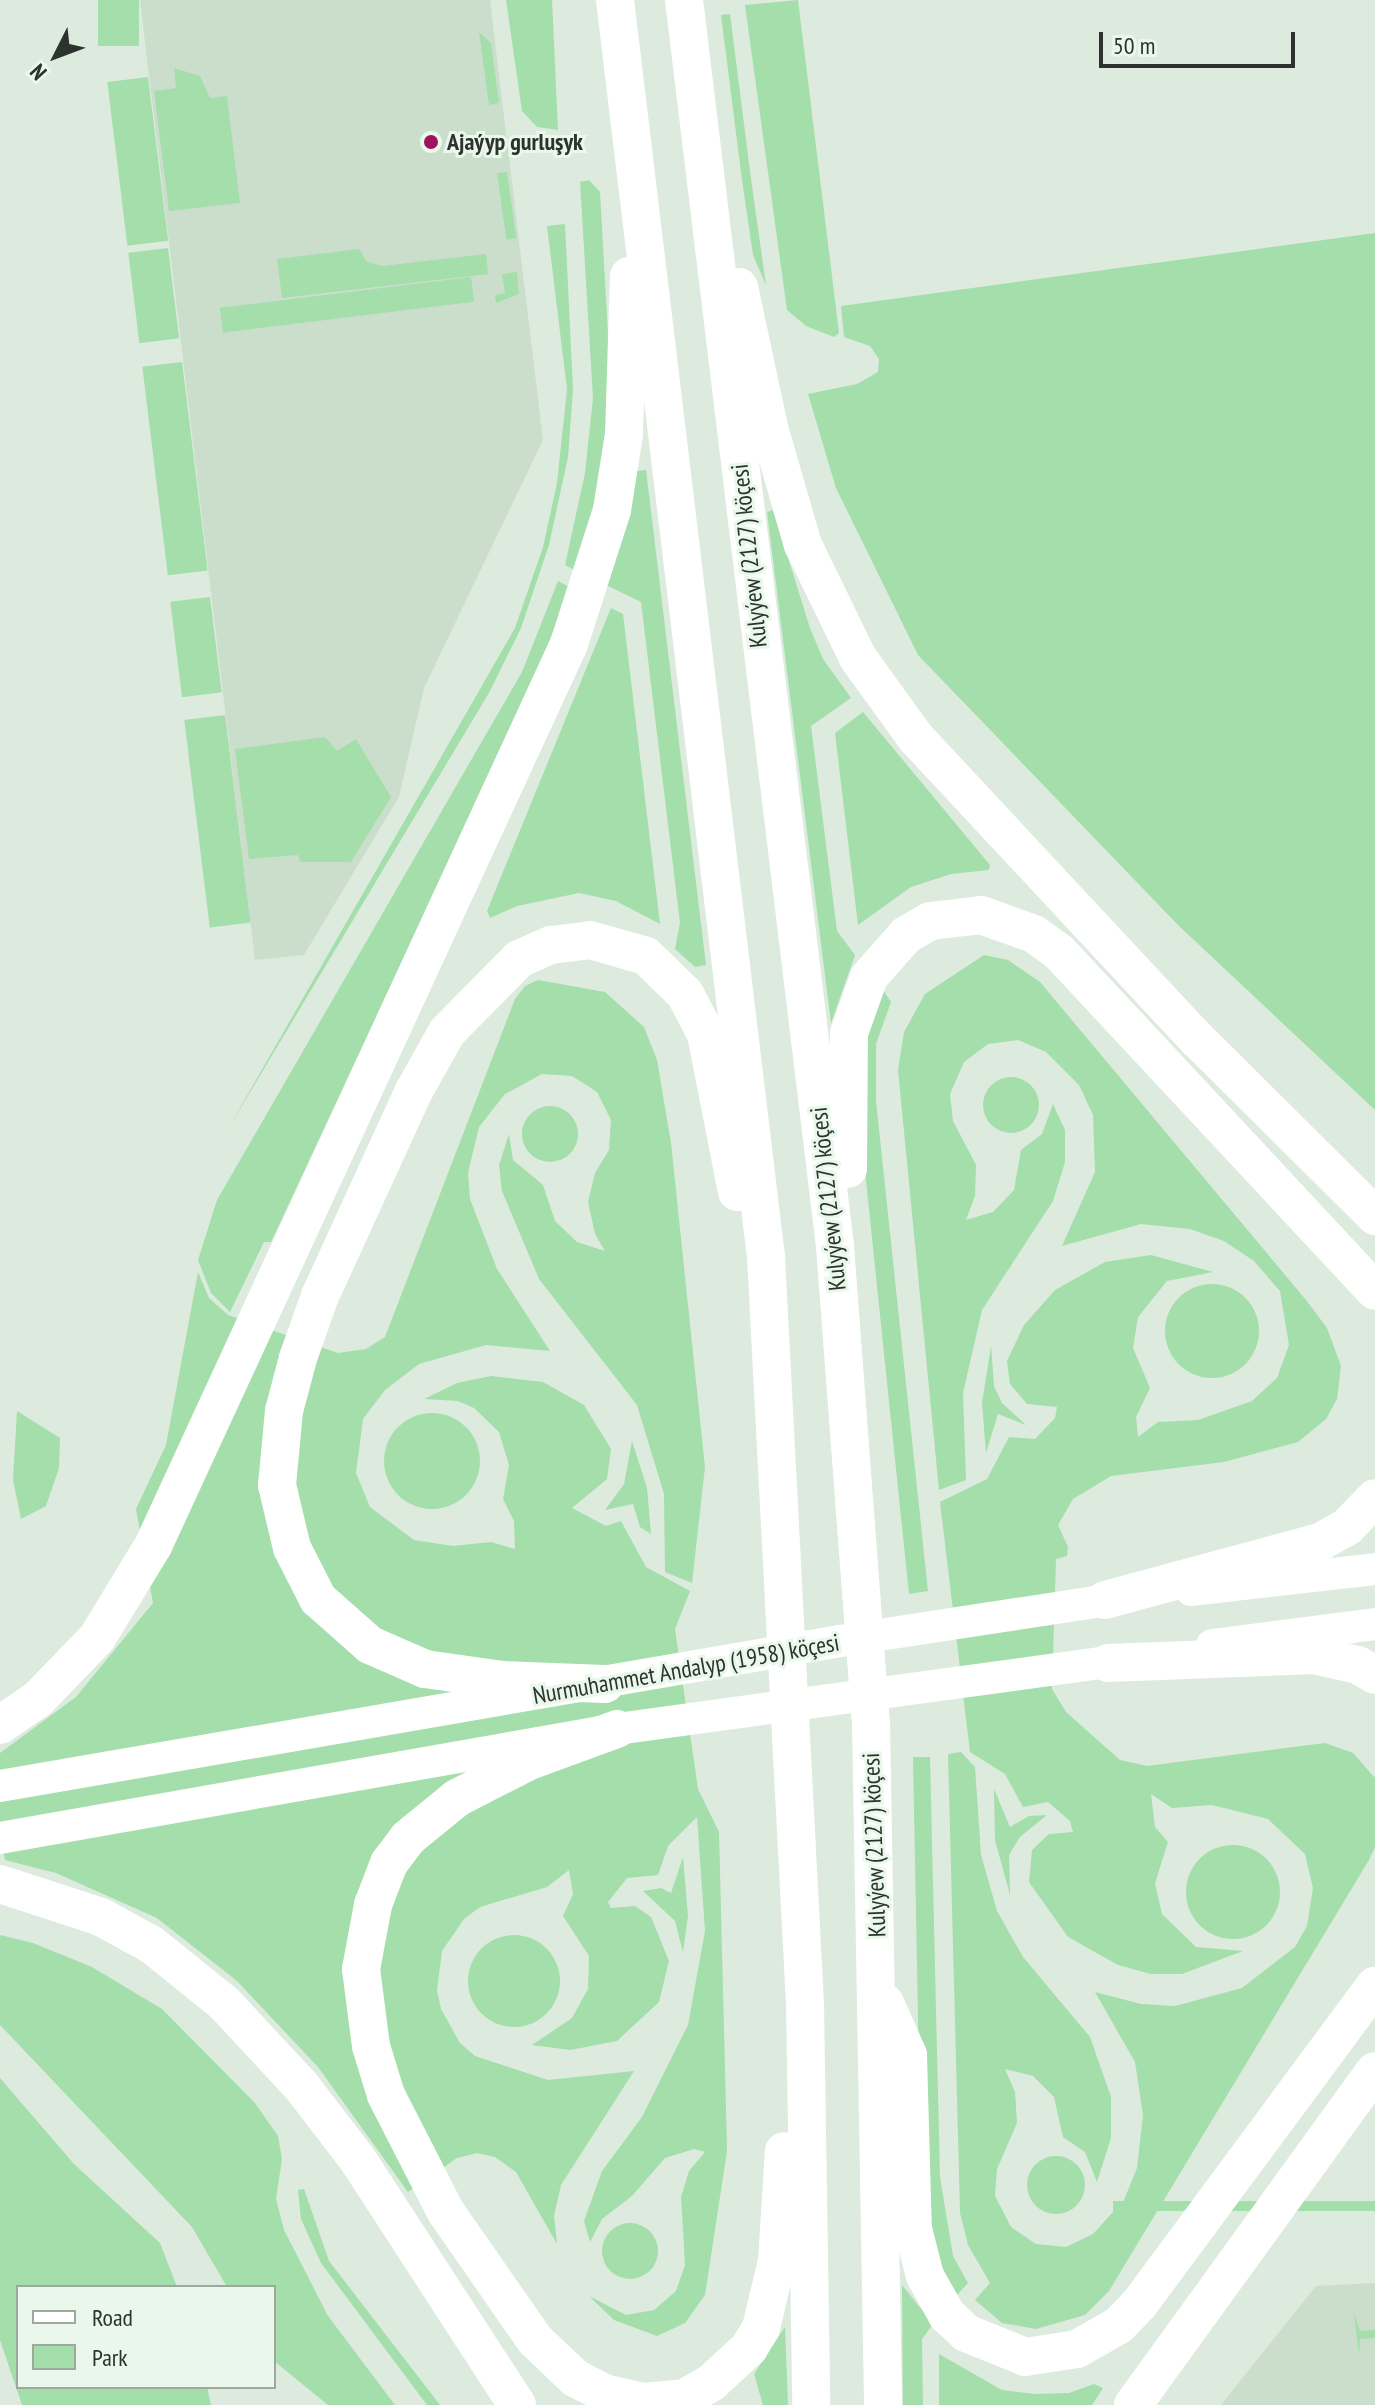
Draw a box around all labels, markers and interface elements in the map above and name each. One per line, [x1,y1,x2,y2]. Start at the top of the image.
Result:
north arrow [16,16,96,96]
scale bar [1103,16,1299,66]
text: 50 m [1113,30,1155,61]
text: N [24,58,53,86]
place label: Ajaýyp gurluşyk [447,128,583,156]
marker: Ajaýyp gurluşyk [422,133,440,151]
street label: Kulyýew (2127) köçesi [725,463,773,649]
street label: Kulyýew (2127) köçesi [804,1106,852,1292]
street label: Nurmuhammet Andalyp (1958) köçesi [530,1628,842,1710]
street label: Kulyýew (2127) köçesi [856,1752,892,1938]
legend [16,2285,276,2389]
text: Road [92,2302,133,2333]
text: Park [92,2342,128,2373]

